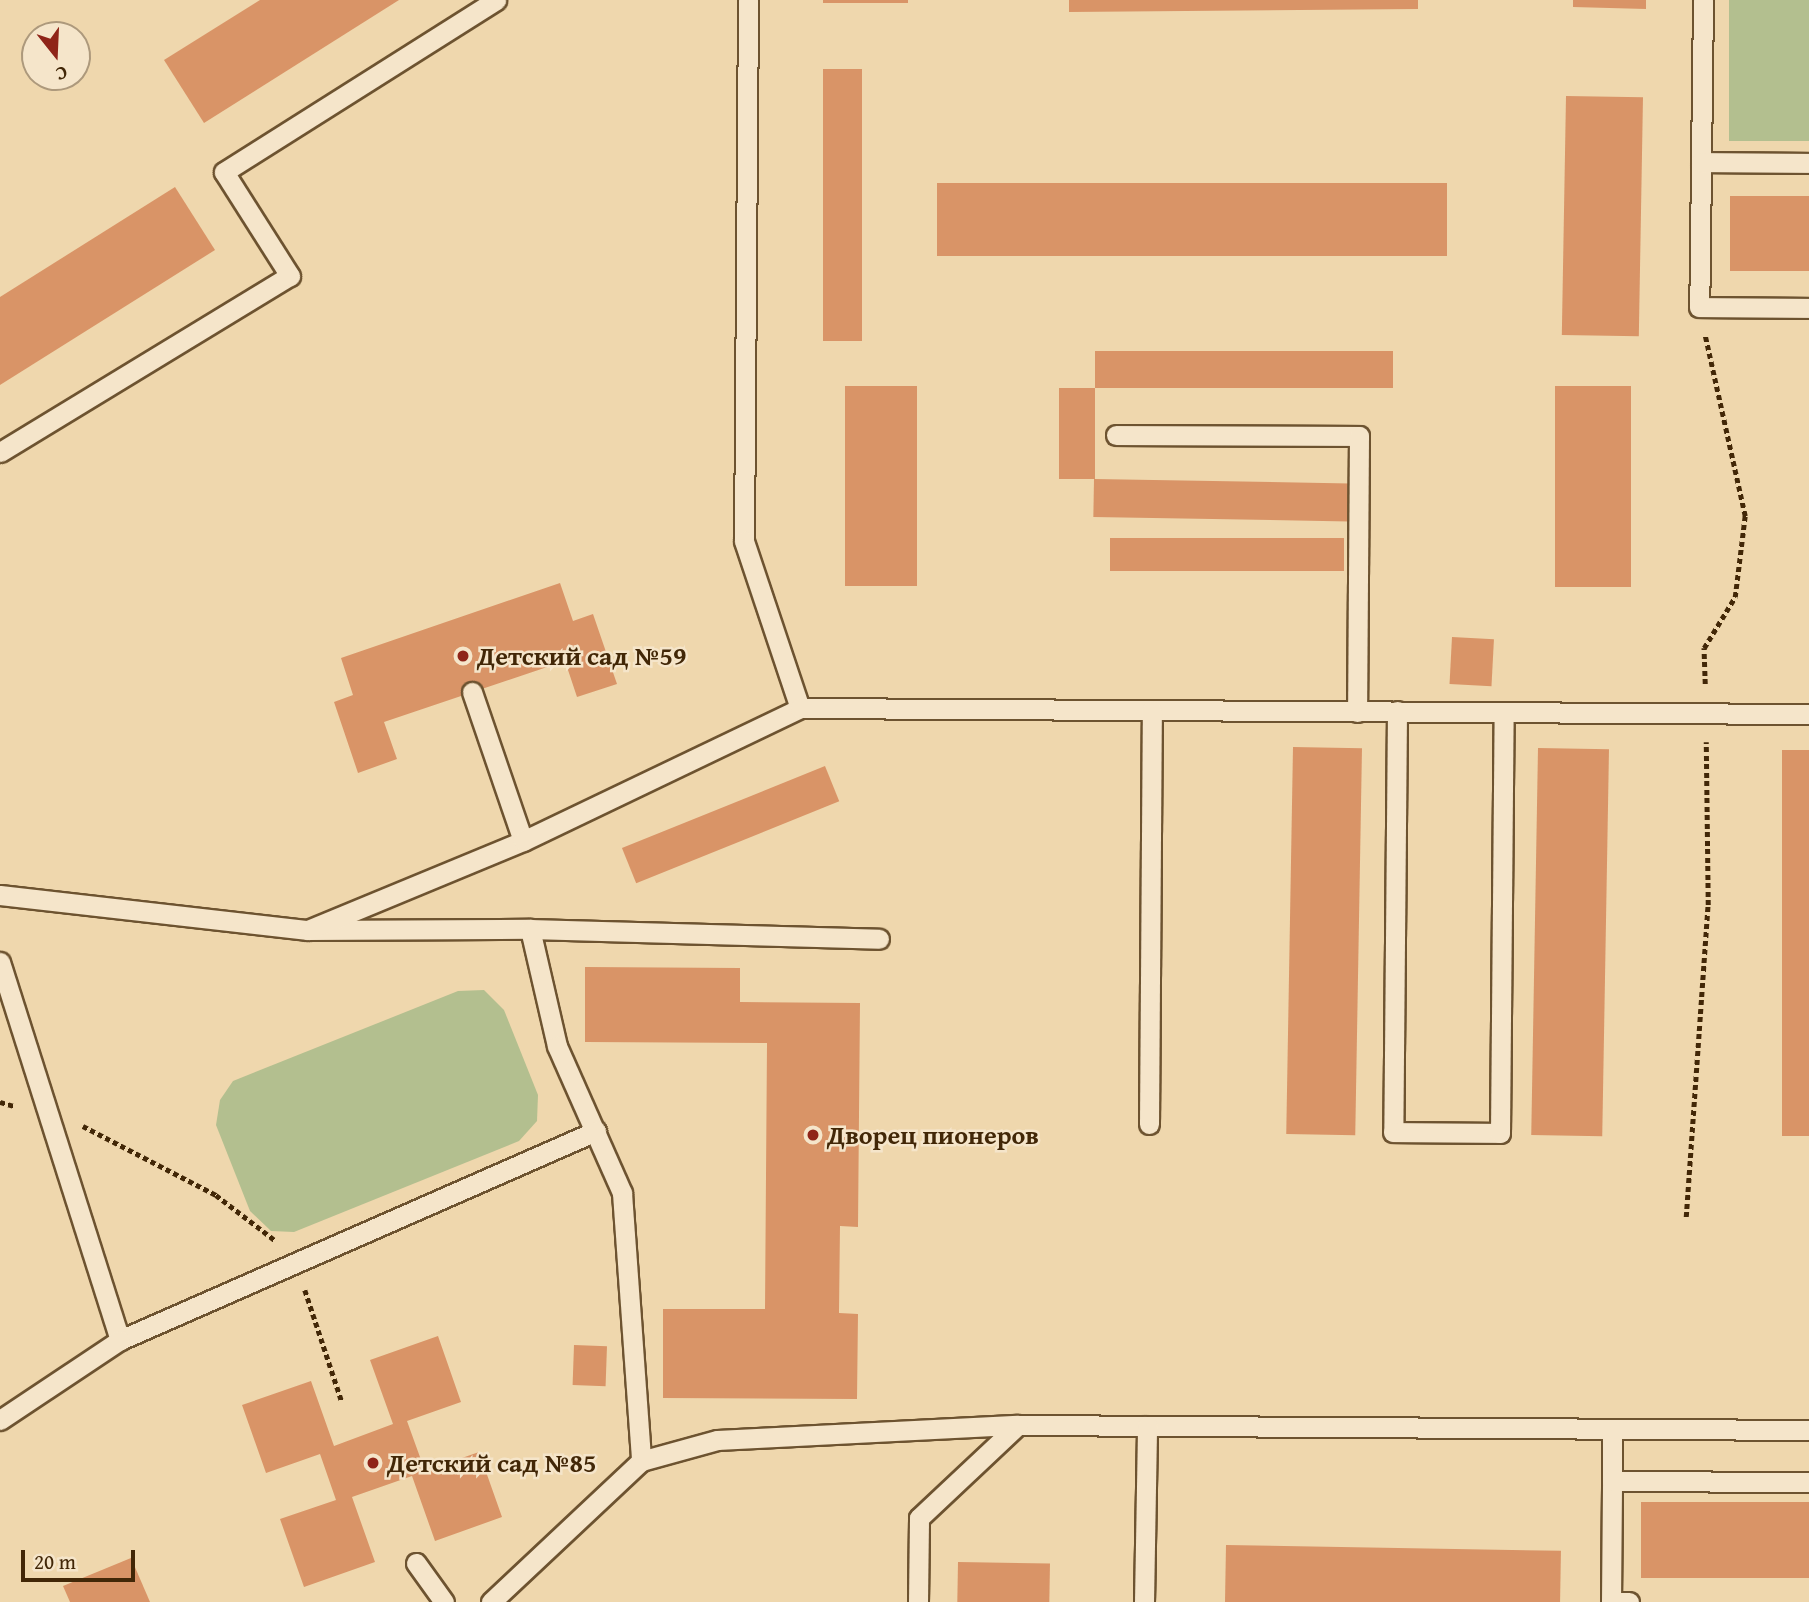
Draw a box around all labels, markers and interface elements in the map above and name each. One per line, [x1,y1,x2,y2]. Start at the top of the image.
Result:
north arrow [21,21,91,91]
text: С [52,59,71,89]
place label: Детский сад №59 [477,640,687,672]
marker: Детский сад №59 [455,648,471,664]
place label: Дворец пионеров [827,1119,1039,1151]
marker: Дворец пионеров [805,1127,821,1143]
place label: Детский сад №85 [387,1447,597,1479]
marker: Детский сад №85 [365,1455,381,1471]
scale bar [24,1536,138,1580]
text: 20 m [34,1546,76,1577]

